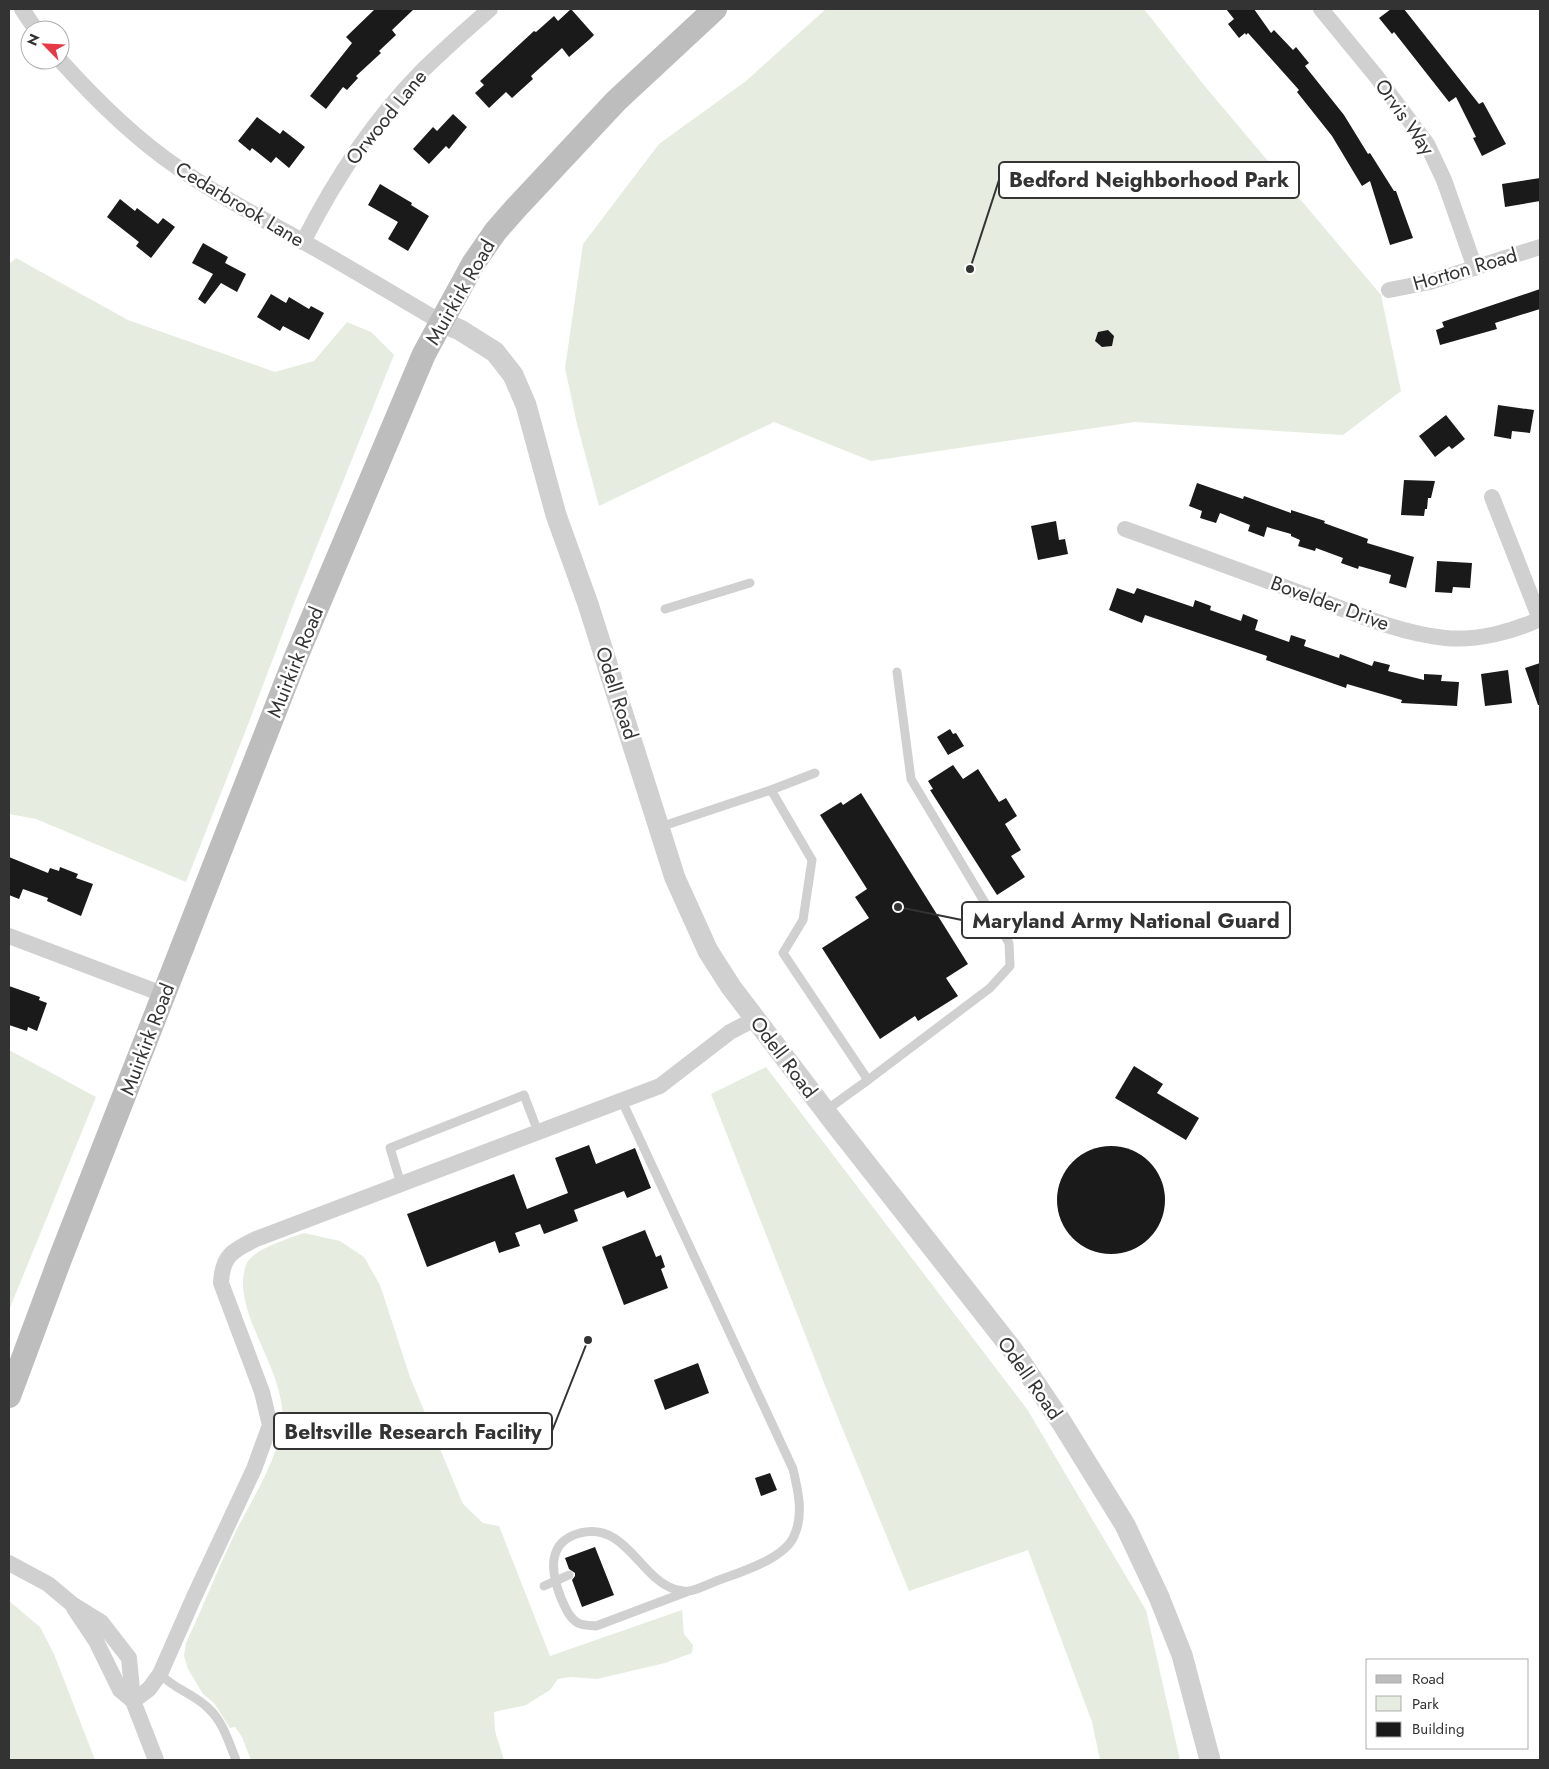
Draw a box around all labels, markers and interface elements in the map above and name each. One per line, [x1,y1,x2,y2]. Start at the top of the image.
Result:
north arrow [20,20,70,70]
text: N [22,31,45,49]
street label: Orwood Lane [339,63,434,171]
street label: Orvis Way [1368,73,1442,162]
street label: Cedarbrook Lane [170,154,310,254]
callout: Bedford Neighborhood Park [999,162,1299,198]
text: Bedford Neighborhood Park [1009,165,1289,195]
street label: Muirkirk Road [418,234,502,350]
street label: Horton Road [1409,241,1521,298]
street label: Bovelder Drive [1267,569,1393,638]
street label: Muirkirk Road [260,602,331,722]
street label: Odell Road [588,643,645,743]
callout: Maryland Army National Guard [962,902,1290,938]
text: Maryland Army National Guard [972,906,1280,936]
street label: Muirkirk Road [113,979,182,1099]
street label: Odell Road [743,1010,824,1104]
street label: Odell Road [990,1331,1069,1426]
callout: Beltsville Research Facility [274,1413,552,1449]
text: Beltsville Research Facility [284,1417,543,1447]
legend [1366,1659,1529,1749]
text: Road [1412,1668,1444,1690]
text: Park [1412,1693,1439,1715]
text: Building [1412,1718,1464,1740]

